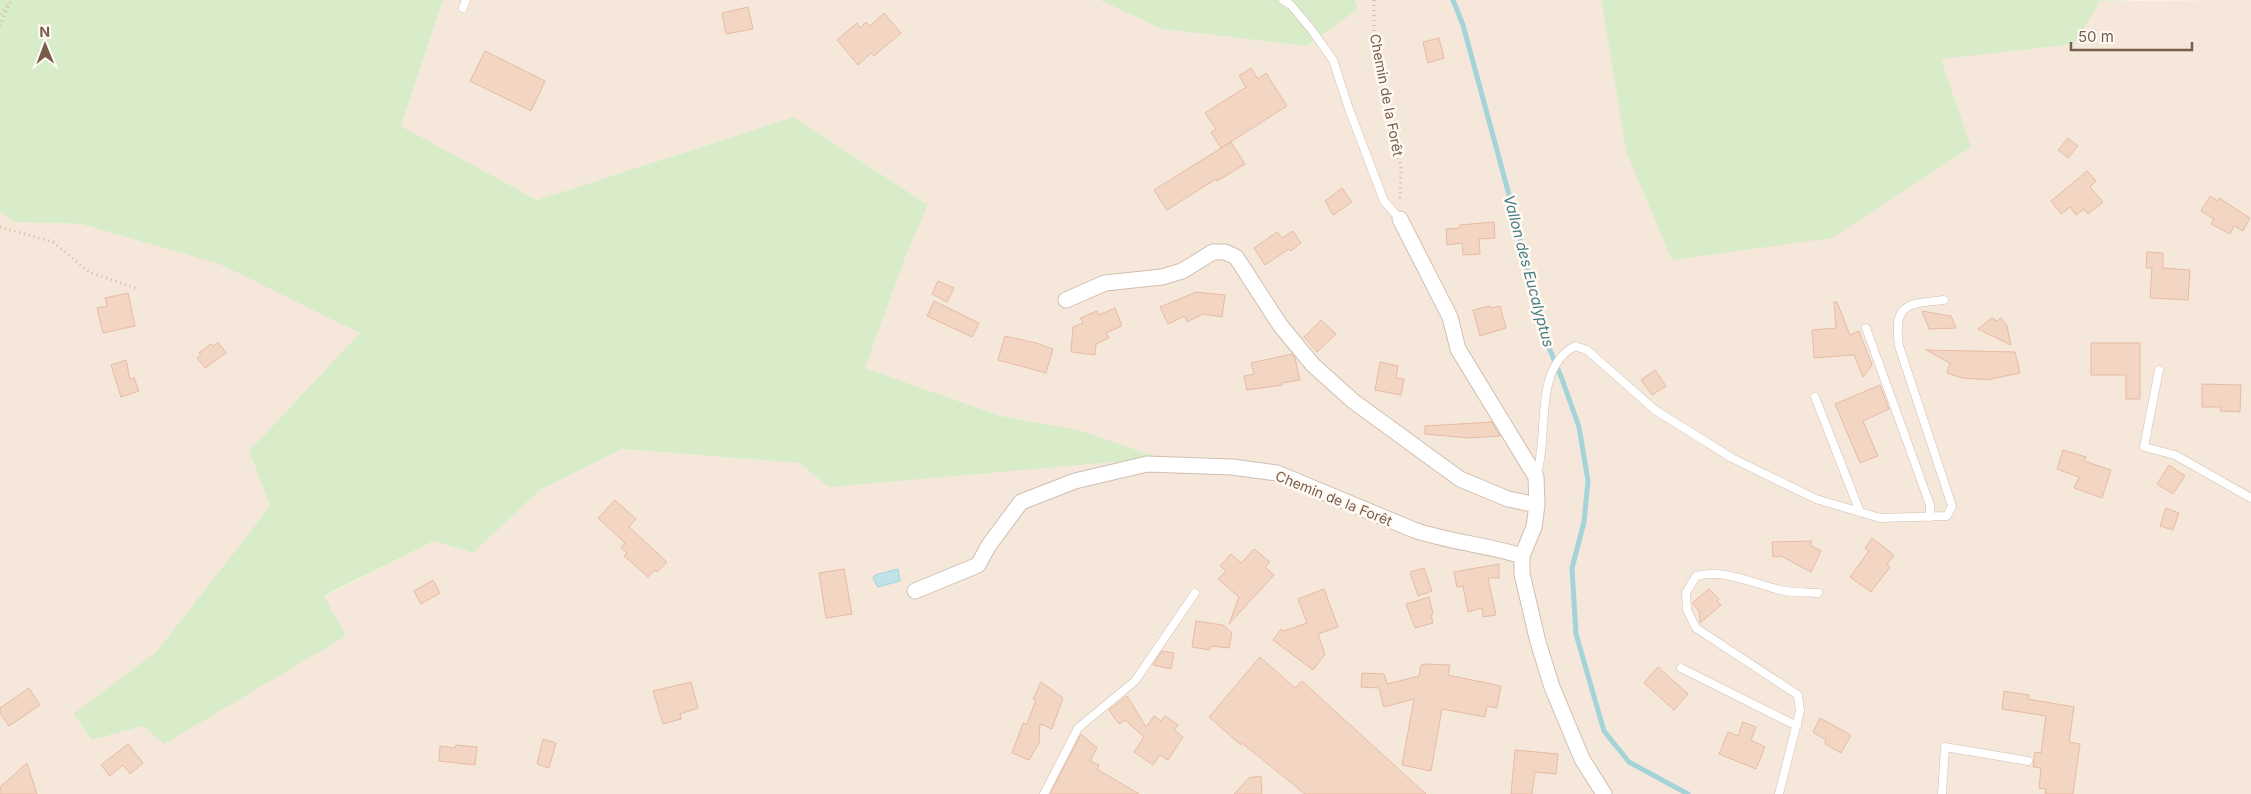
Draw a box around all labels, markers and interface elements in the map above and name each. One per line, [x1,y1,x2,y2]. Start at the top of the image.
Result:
north arrow [20,20,70,70]
scale bar [2071,20,2192,52]
text: N [39,23,50,40]
text: 50 m [2078,27,2114,46]
street label: Chemin de la Forêt [1367,32,1407,158]
water label: Vallon des Eucalyptus [1500,193,1558,349]
street label: Chemin de la Forêt [1273,467,1395,529]

